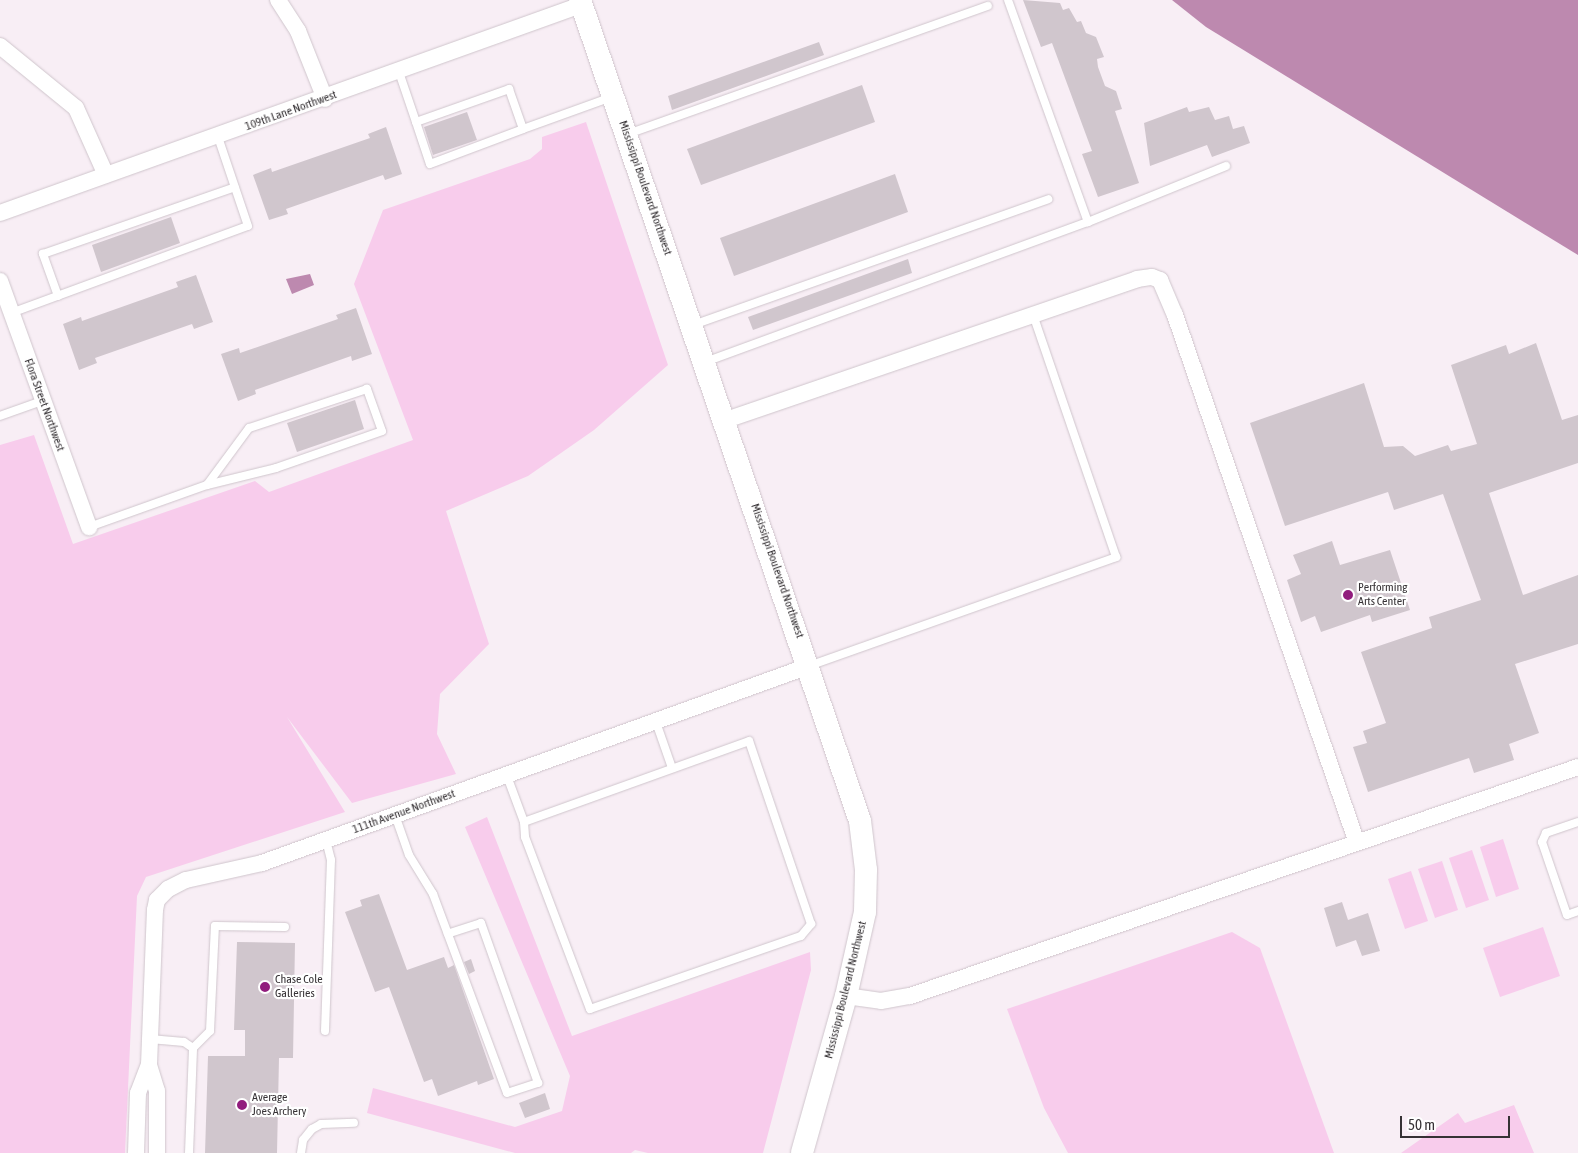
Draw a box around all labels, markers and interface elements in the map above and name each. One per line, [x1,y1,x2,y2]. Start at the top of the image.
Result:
street label: 109th Lane Northwest [243,88,339,134]
street label: Mississippi Boulevard Northwest [615,119,675,257]
street label: Flora Street Northwest [21,357,67,453]
street label: Mississippi Boulevard Northwest [747,502,807,640]
place label: Performing Arts Center [1358,581,1407,609]
marker: Performing Arts Center [1342,589,1354,601]
street label: 111th Avenue Northwest [351,787,457,837]
street label: Mississippi Boulevard Northwest [822,920,870,1060]
place label: Chase Cole Galleries [275,973,323,1001]
marker: Chase Cole Galleries [259,981,271,993]
place label: Average Joes Archery [252,1091,306,1119]
marker: Average Joes Archery [236,1099,248,1111]
scale bar [1403,1106,1513,1138]
text: 50 m [1408,1116,1435,1133]

